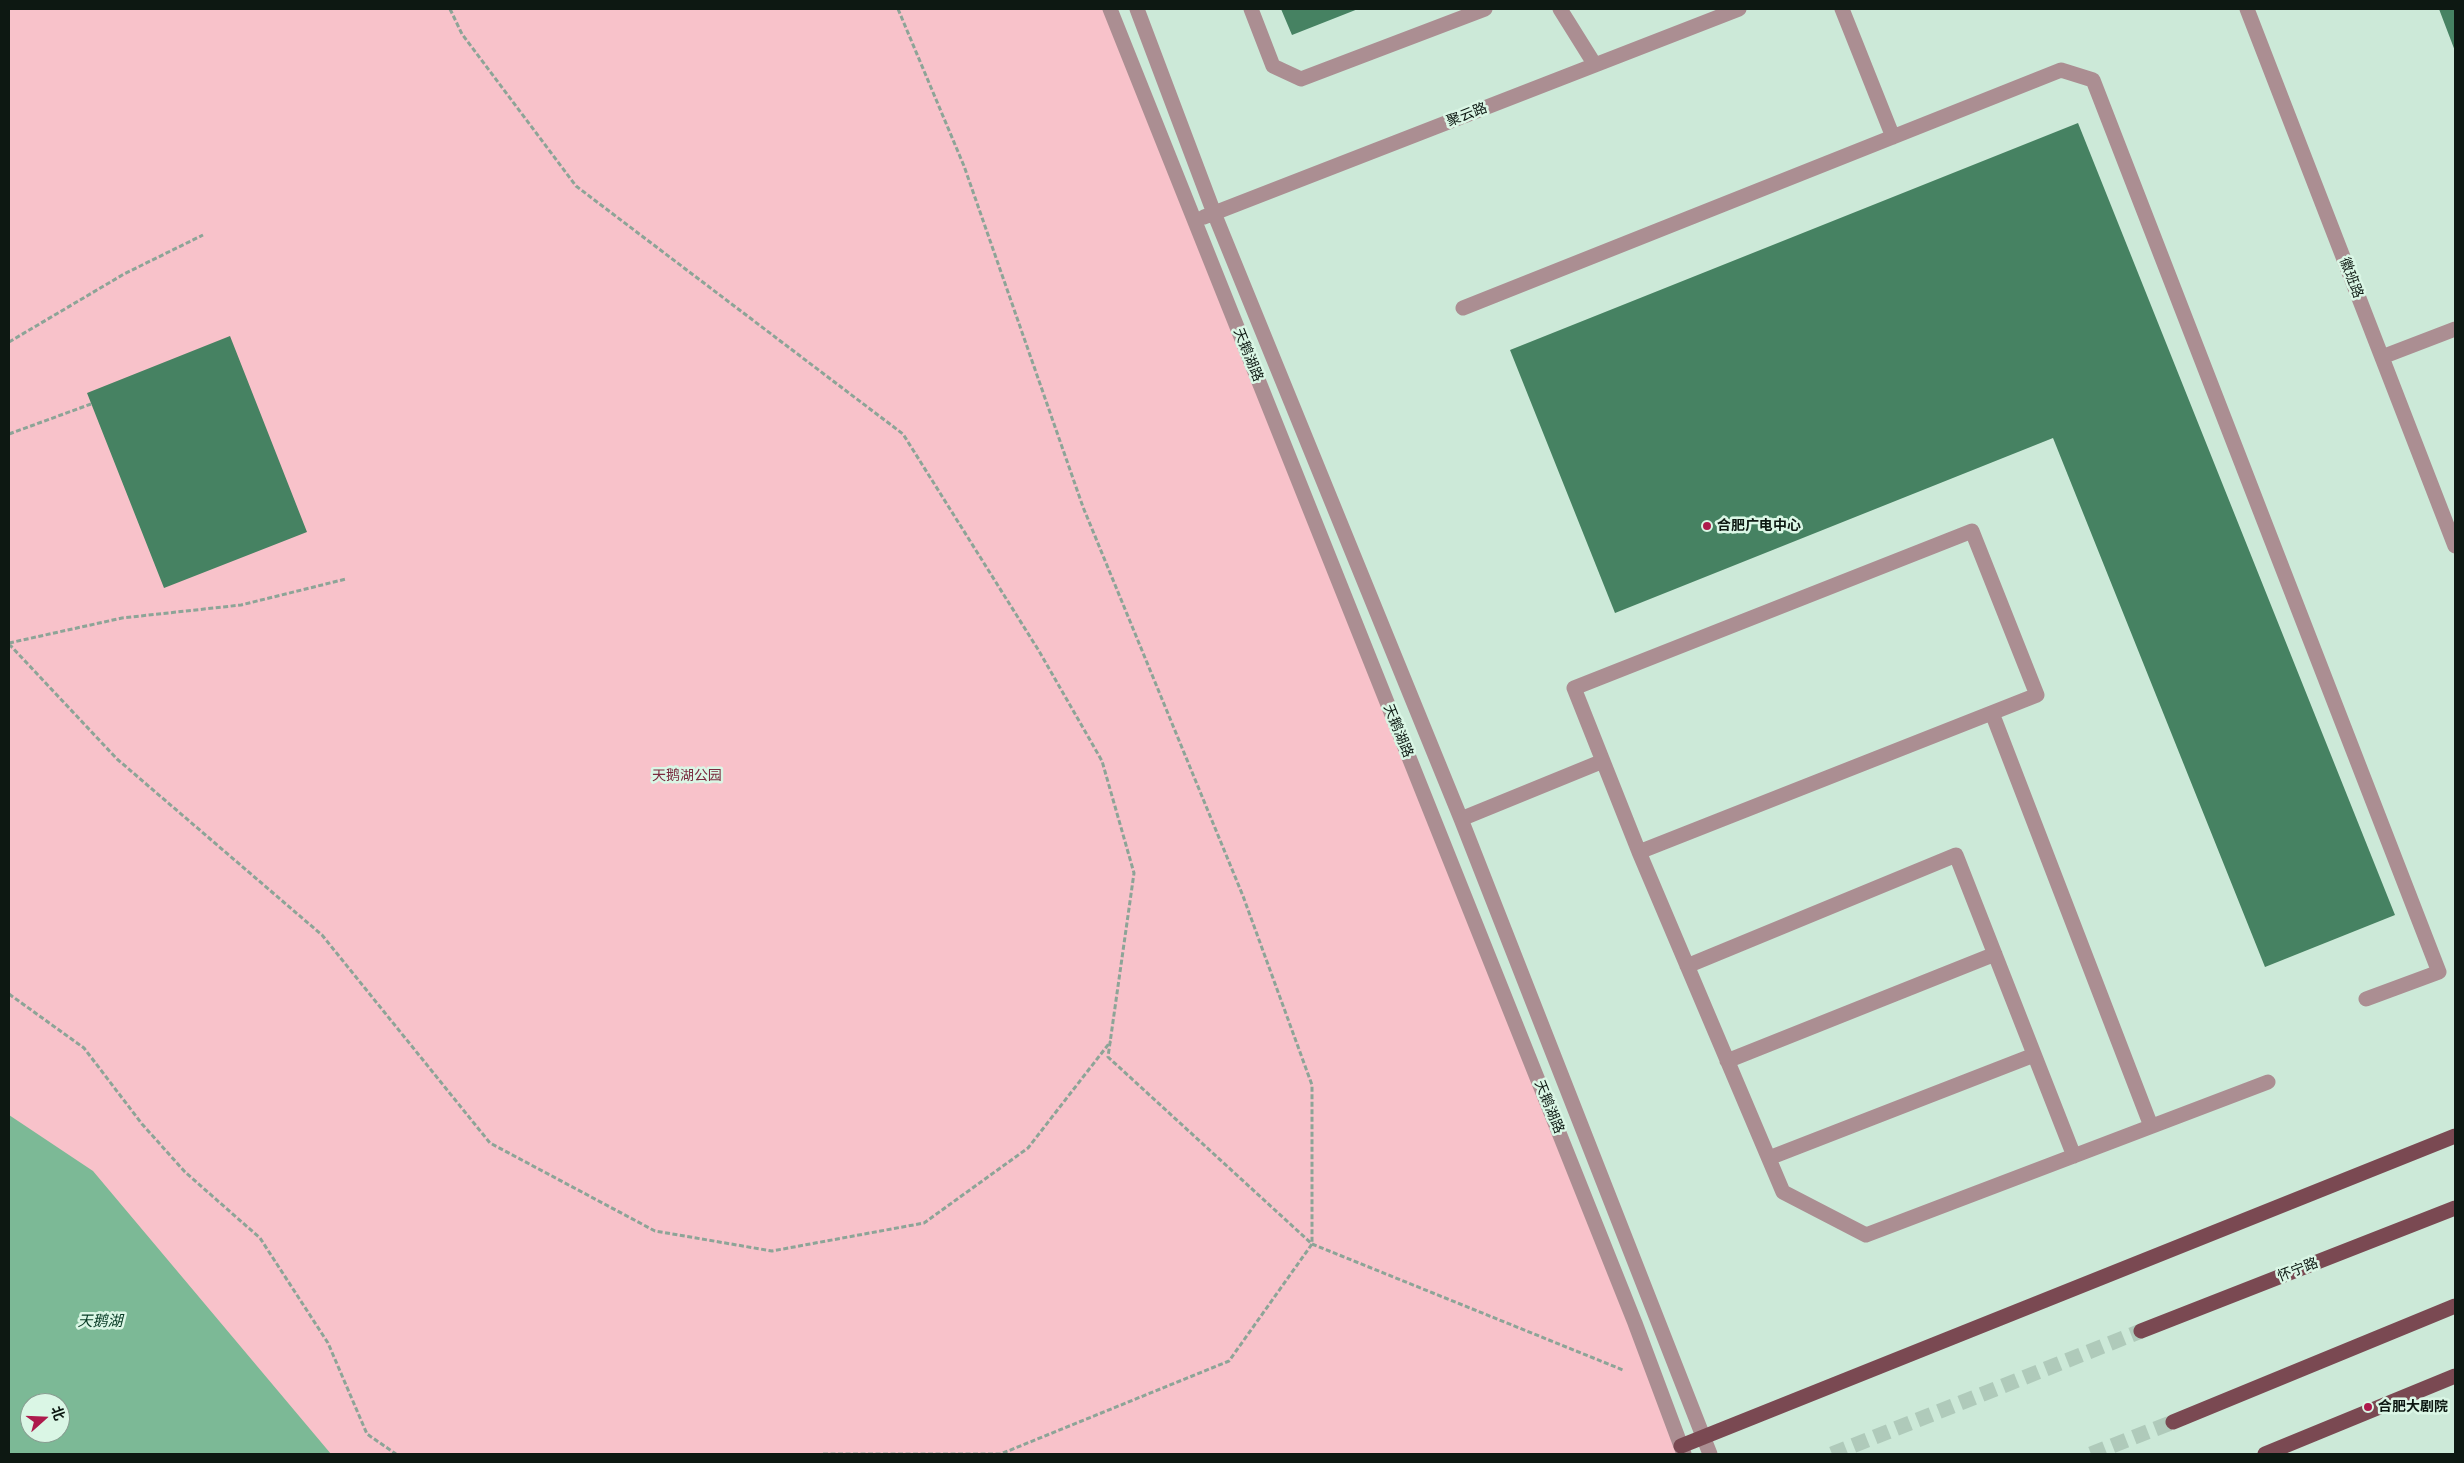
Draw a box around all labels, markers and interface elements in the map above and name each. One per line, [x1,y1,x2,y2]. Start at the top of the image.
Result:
street label: 聚云路 [1444,100,1490,130]
street label: 徽班路 [2336,255,2366,301]
street label: 天鹅湖路 [1230,326,1266,384]
place label: 合肥广电中心 [1717,518,1801,534]
marker: 合肥广电中心 [1701,520,1713,532]
street label: 天鹅湖路 [1380,702,1416,760]
park label: 天鹅湖公园 [652,768,722,784]
street label: 天鹅湖路 [1531,1078,1567,1136]
street label: 怀宁路 [2275,1255,2321,1285]
water label: 天鹅湖 [78,1313,122,1331]
north arrow [20,1393,70,1443]
place label: 合肥大剧院 [2378,1399,2448,1415]
marker: 合肥大剧院 [2362,1401,2374,1413]
text: 北 [47,1403,70,1423]

